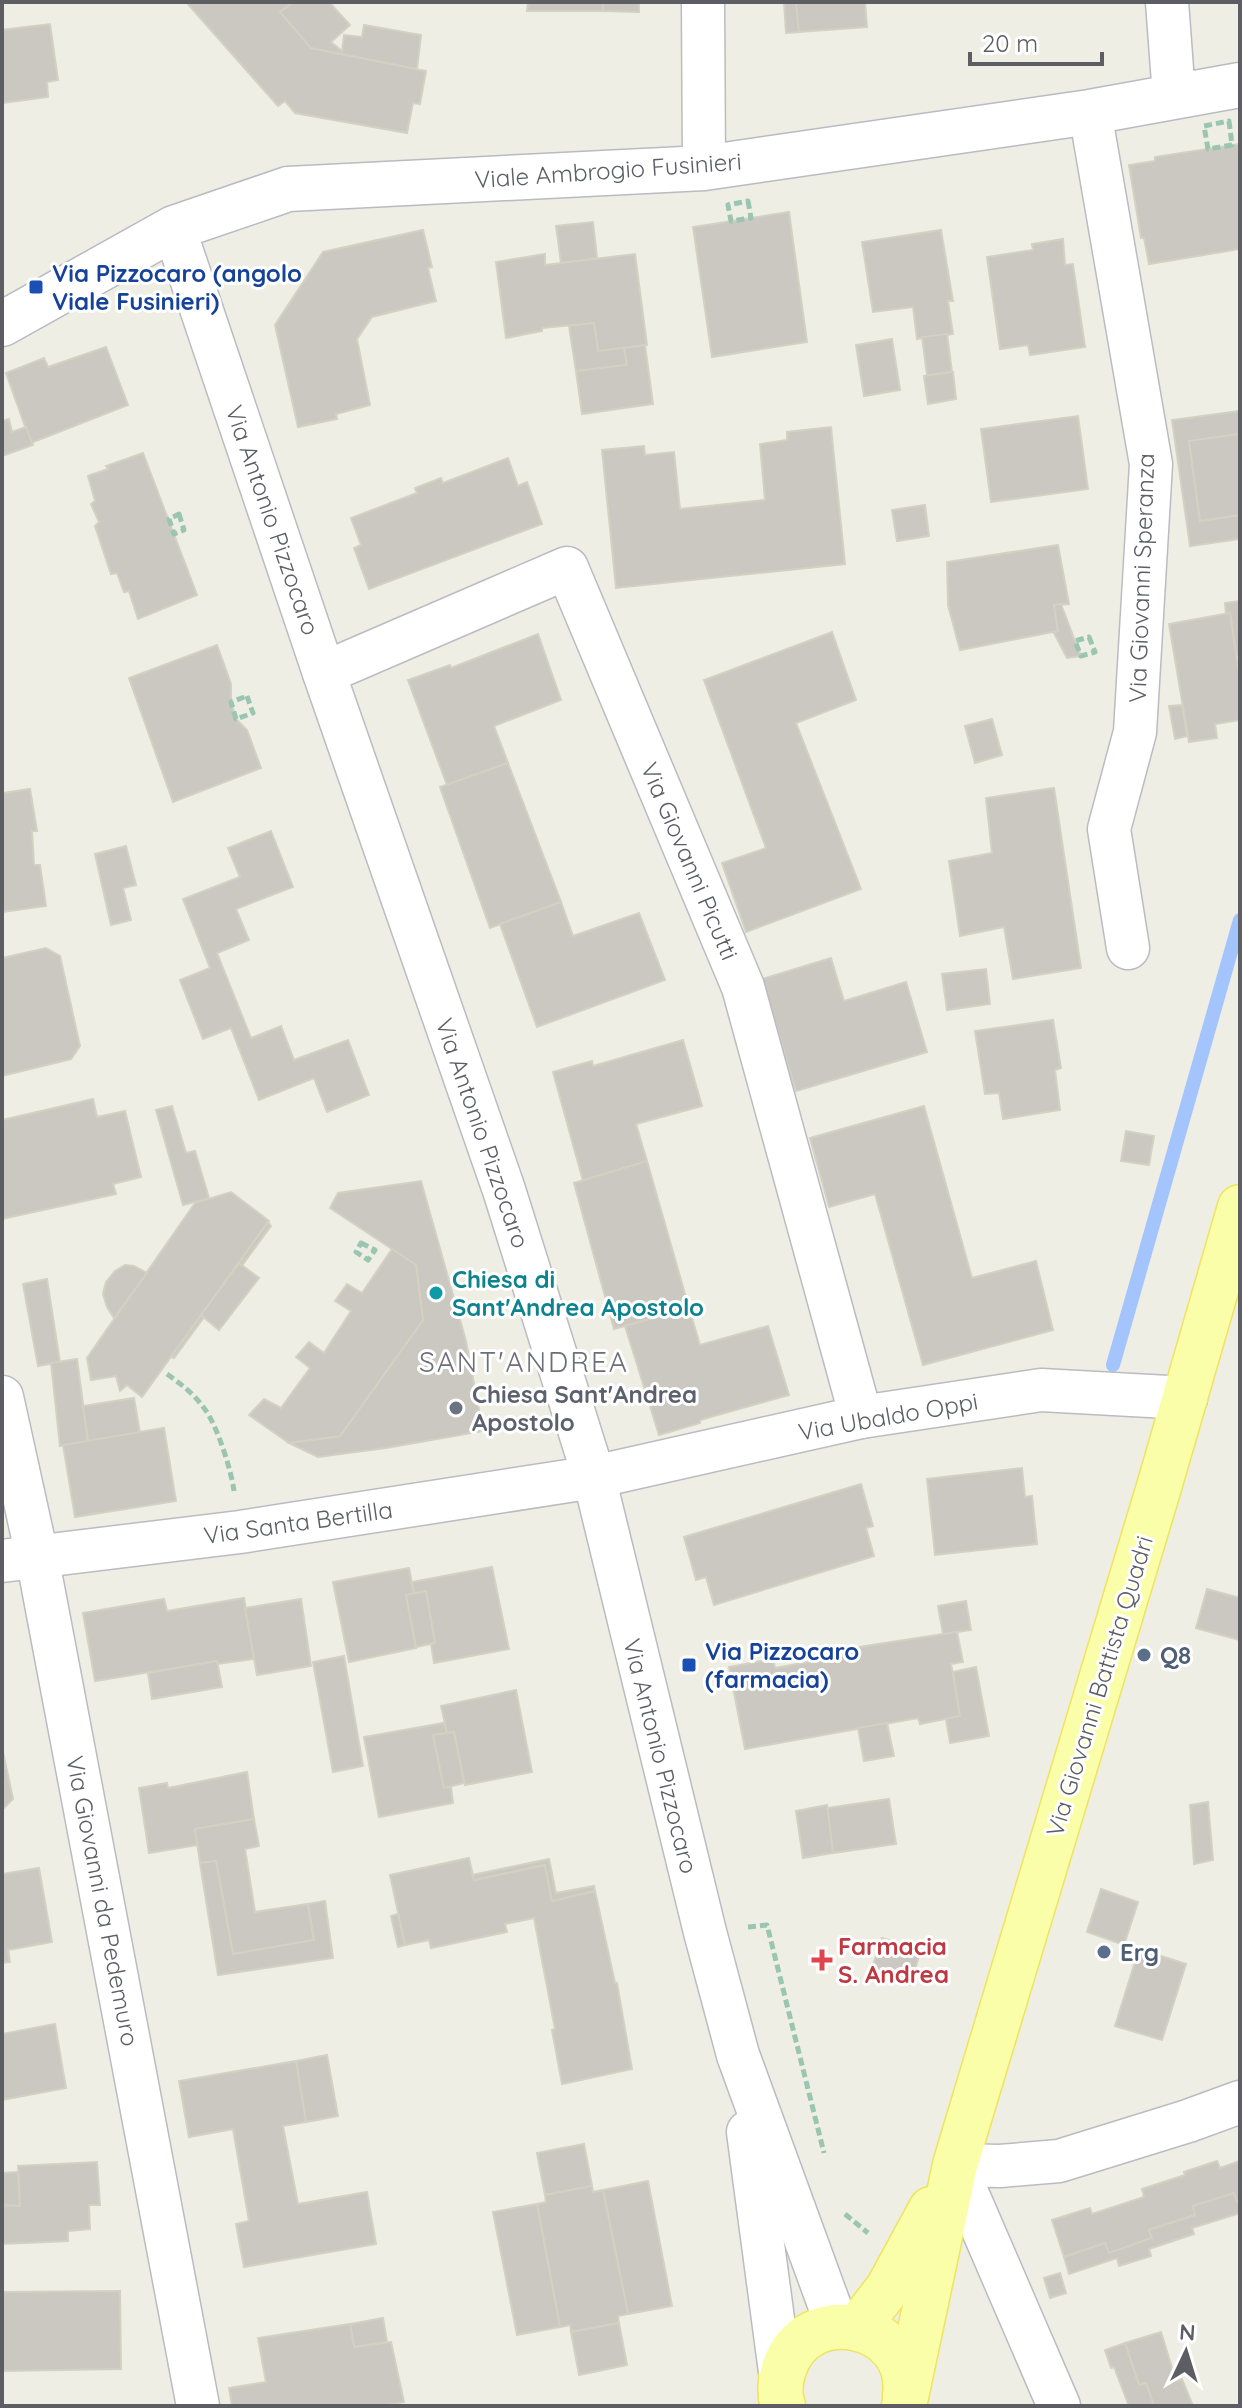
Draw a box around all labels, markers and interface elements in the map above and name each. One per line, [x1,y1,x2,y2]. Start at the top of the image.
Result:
scale bar [970,16,1102,66]
text: 20 m [982,28,1038,58]
street label: Viale Ambrogio Fusinieri [473,146,743,194]
place label: Via Pizzocaro (angolo Viale Fusinieri) [52,258,302,316]
marker: Via Pizzocaro (angolo Viale Fusinieri) [27,278,45,296]
street label: Via Antonio Pizzocaro [220,401,326,639]
street label: Via Giovanni Speranza [1122,453,1160,703]
street label: Via Giovanni Picutti [635,758,745,964]
street label: Via Antonio Pizzocaro [430,1014,536,1252]
place label: Chiesa di Sant'Andrea Apostolo [452,1264,704,1322]
marker: Chiesa di Sant'Andrea Apostolo [427,1284,445,1302]
district label: SANT'ANDREA [419,1344,629,1379]
place label: Chiesa Sant'Andrea Apostolo [472,1379,697,1437]
street label: Via Ubaldo Oppi [796,1385,980,1447]
marker: Chiesa Sant'Andrea Apostolo [447,1399,465,1417]
street label: Via Santa Bertilla [202,1494,394,1550]
street label: Via Giovanni Battista Quadri [1039,1532,1159,1840]
street label: Via Antonio Pizzocaro [617,1635,705,1877]
place label: Via Pizzocaro (farmacia) [705,1636,859,1694]
place label: Q8 [1160,1640,1191,1670]
marker: Q8 [1135,1646,1153,1664]
marker: Via Pizzocaro (farmacia) [680,1656,698,1674]
street label: Via Giovanni da Pedemuro [60,1753,146,2049]
place label: Farmacia S. Andrea [838,1931,949,1989]
place label: Erg [1120,1937,1159,1967]
marker: Erg [1095,1943,1113,1961]
marker: Farmacia S. Andrea [813,1951,831,1969]
north arrow [1146,2312,1226,2392]
text: N [1178,2318,1196,2347]

